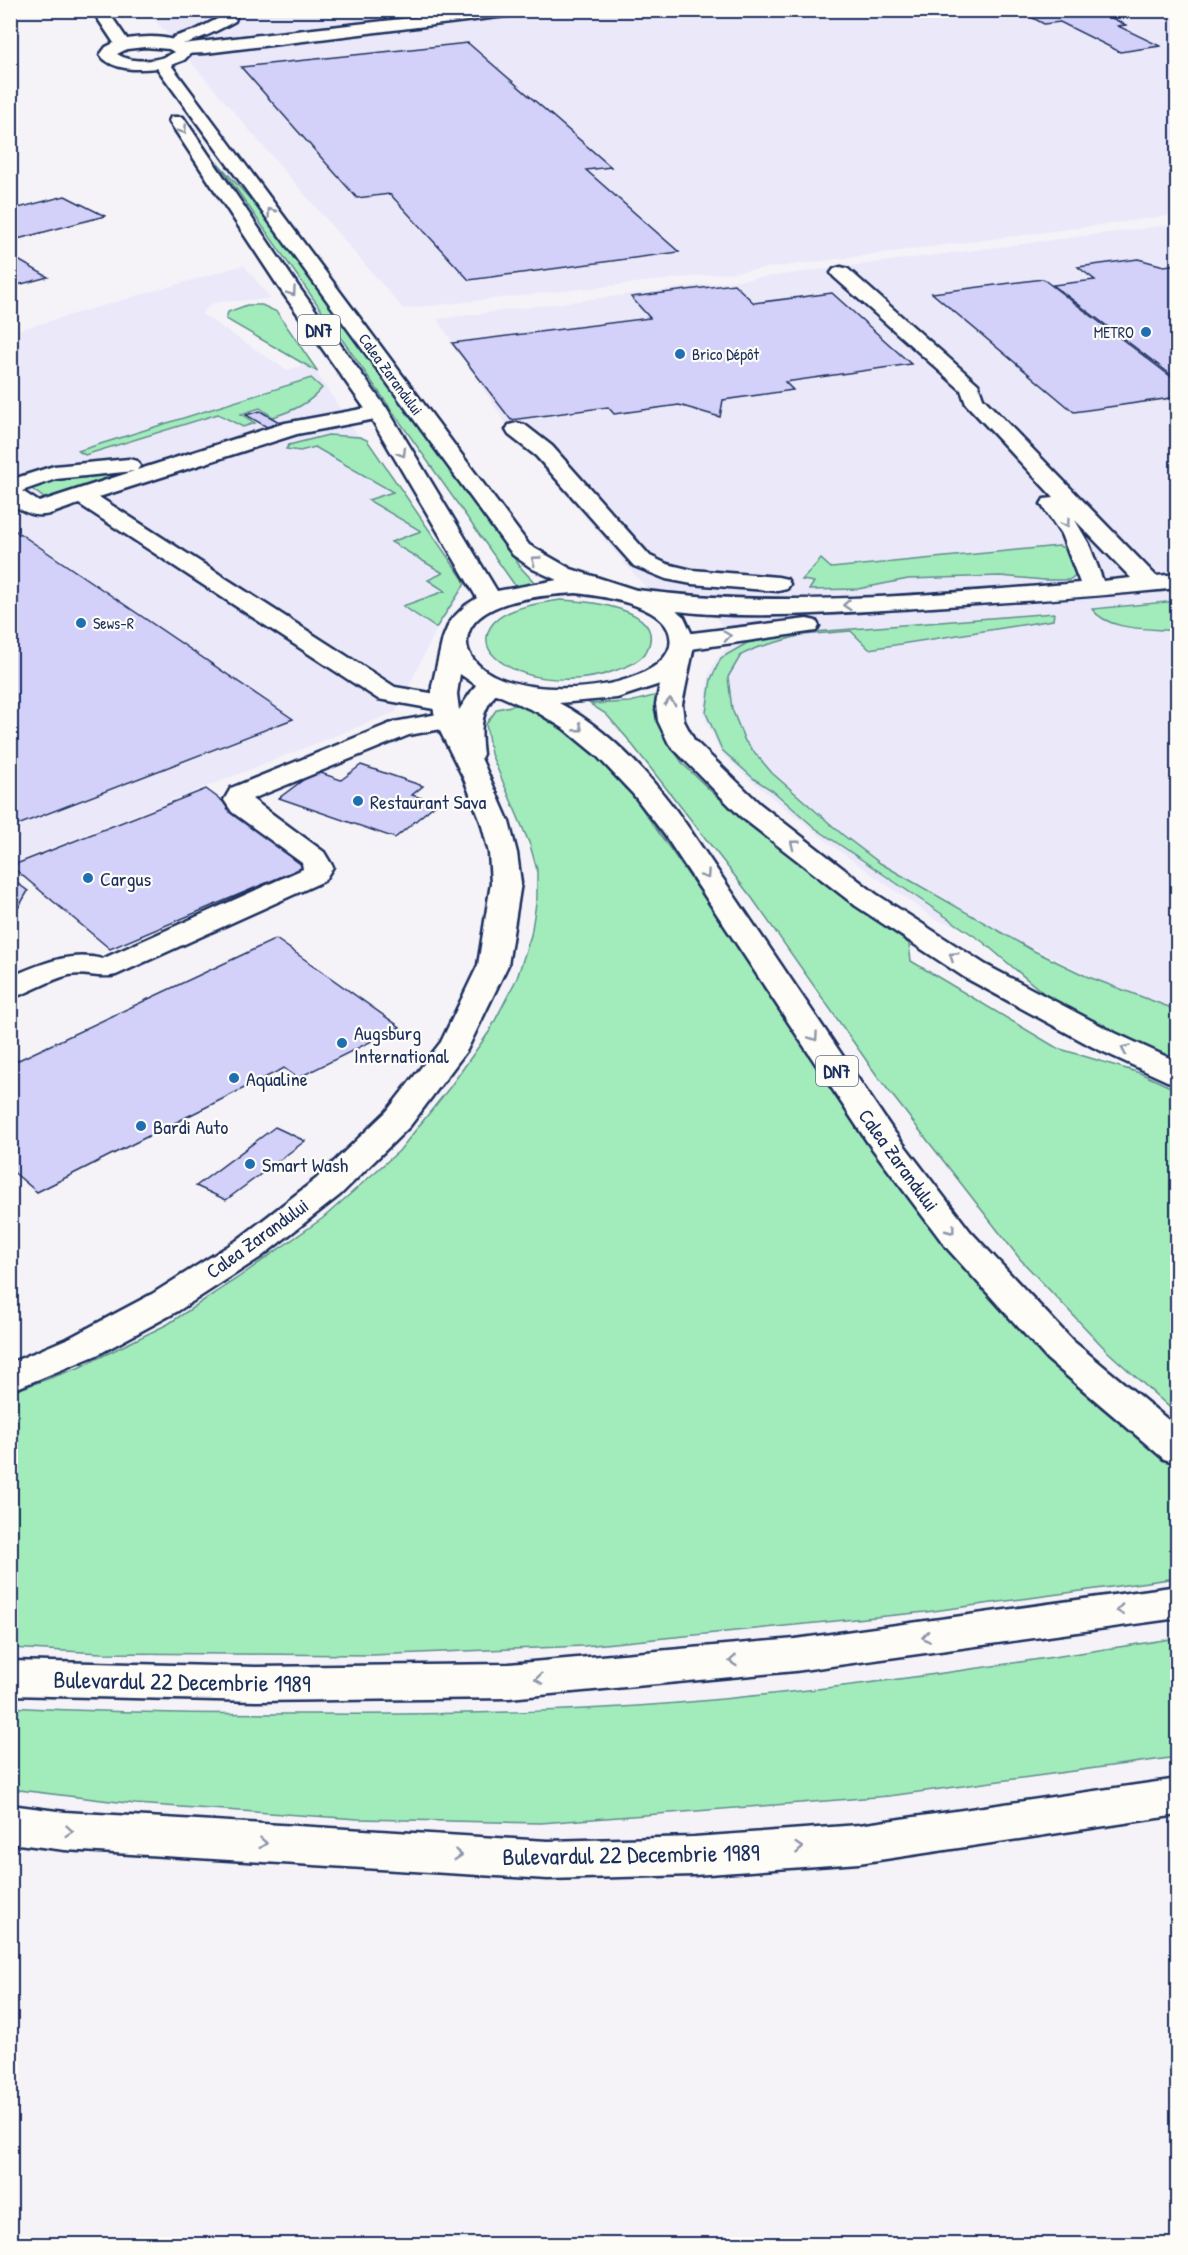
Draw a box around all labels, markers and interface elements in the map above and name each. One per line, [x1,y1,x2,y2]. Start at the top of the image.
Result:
one-way arrow [176,124,187,135]
one-way arrow [268,208,279,219]
one-way arrow [285,285,296,296]
road number: DN7 [298,315,340,345]
place label: METRO [1094,321,1134,343]
marker: METRO [1139,325,1153,339]
street label: Calea Zarandului [354,328,428,420]
place label: Brico Dépôt [692,343,759,365]
marker: Brico Dépôt [673,347,687,361]
one-way arrow [395,447,407,457]
one-way arrow [1059,516,1070,527]
one-way arrow [530,556,541,567]
one-way arrow [842,599,851,612]
place label: Sews-R [93,612,134,634]
marker: Sews-R [74,616,88,630]
one-way arrow [722,630,731,642]
one-way arrow [664,698,676,707]
one-way arrow [572,721,583,732]
place label: Restaurant Sava [370,788,487,815]
marker: Restaurant Sava [351,794,365,808]
one-way arrow [790,841,801,852]
place label: Cargus [100,865,151,892]
one-way arrow [699,868,710,879]
marker: Cargus [81,871,95,885]
one-way arrow [949,952,959,964]
place label: Augsburg International [354,1019,449,1069]
one-way arrow [807,1030,818,1041]
marker: Augsburg International [335,1036,349,1050]
one-way arrow [1120,1045,1131,1057]
road number: DN7 [816,1056,858,1086]
place label: Aqualine [246,1065,308,1092]
marker: Aqualine [227,1071,241,1085]
street label: Calea Zarandului [853,1103,945,1217]
place label: Bardi Auto [153,1113,228,1140]
marker: Bardi Auto [134,1119,148,1133]
place label: Smart Wash [262,1151,348,1178]
marker: Smart Wash [243,1157,257,1171]
street label: Calea Zarandului [200,1192,314,1284]
one-way arrow [944,1223,955,1234]
one-way arrow [1115,1604,1124,1616]
one-way arrow [922,1631,931,1643]
one-way arrow [728,1654,738,1667]
street label: Bulevardul 22 Decembrie 1989 [53,1663,311,1699]
one-way arrow [534,1672,543,1685]
one-way arrow [64,1824,73,1837]
one-way arrow [259,1836,268,1849]
street label: Bulevardul 22 Decembrie 1989 [502,1836,760,1872]
one-way arrow [795,1842,804,1855]
one-way arrow [453,1848,462,1861]

